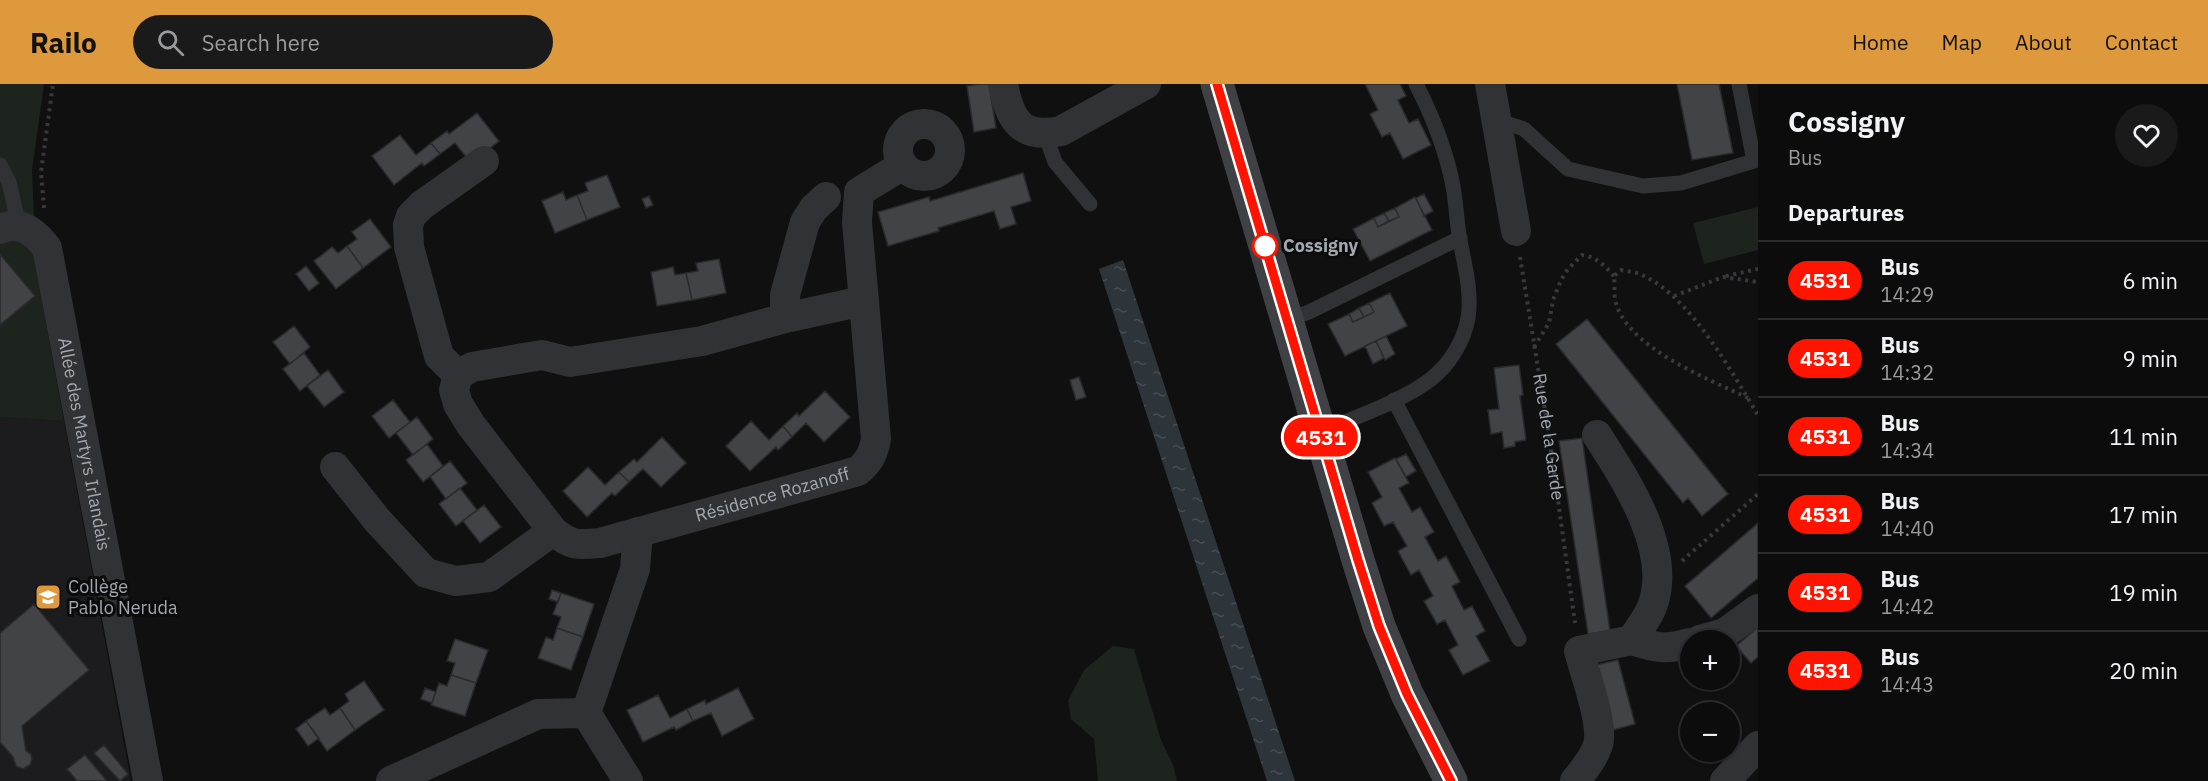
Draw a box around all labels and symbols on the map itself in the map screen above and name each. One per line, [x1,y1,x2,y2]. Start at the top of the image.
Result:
marker: Cossigny [1252,233,1278,259]
place label: Cossigny [1283,234,1359,257]
street label: Allée des Martyrs Irlandais [53,335,116,552]
street label: Rue de la Garde [1528,371,1570,502]
line badge: 4531 [1279,418,1363,456]
street label: Résidence Rozanoff [693,462,852,527]
place label: Collège Pablo Neruda [68,575,178,619]
school or university icon: Collège Pablo Neruda [33,582,63,612]

